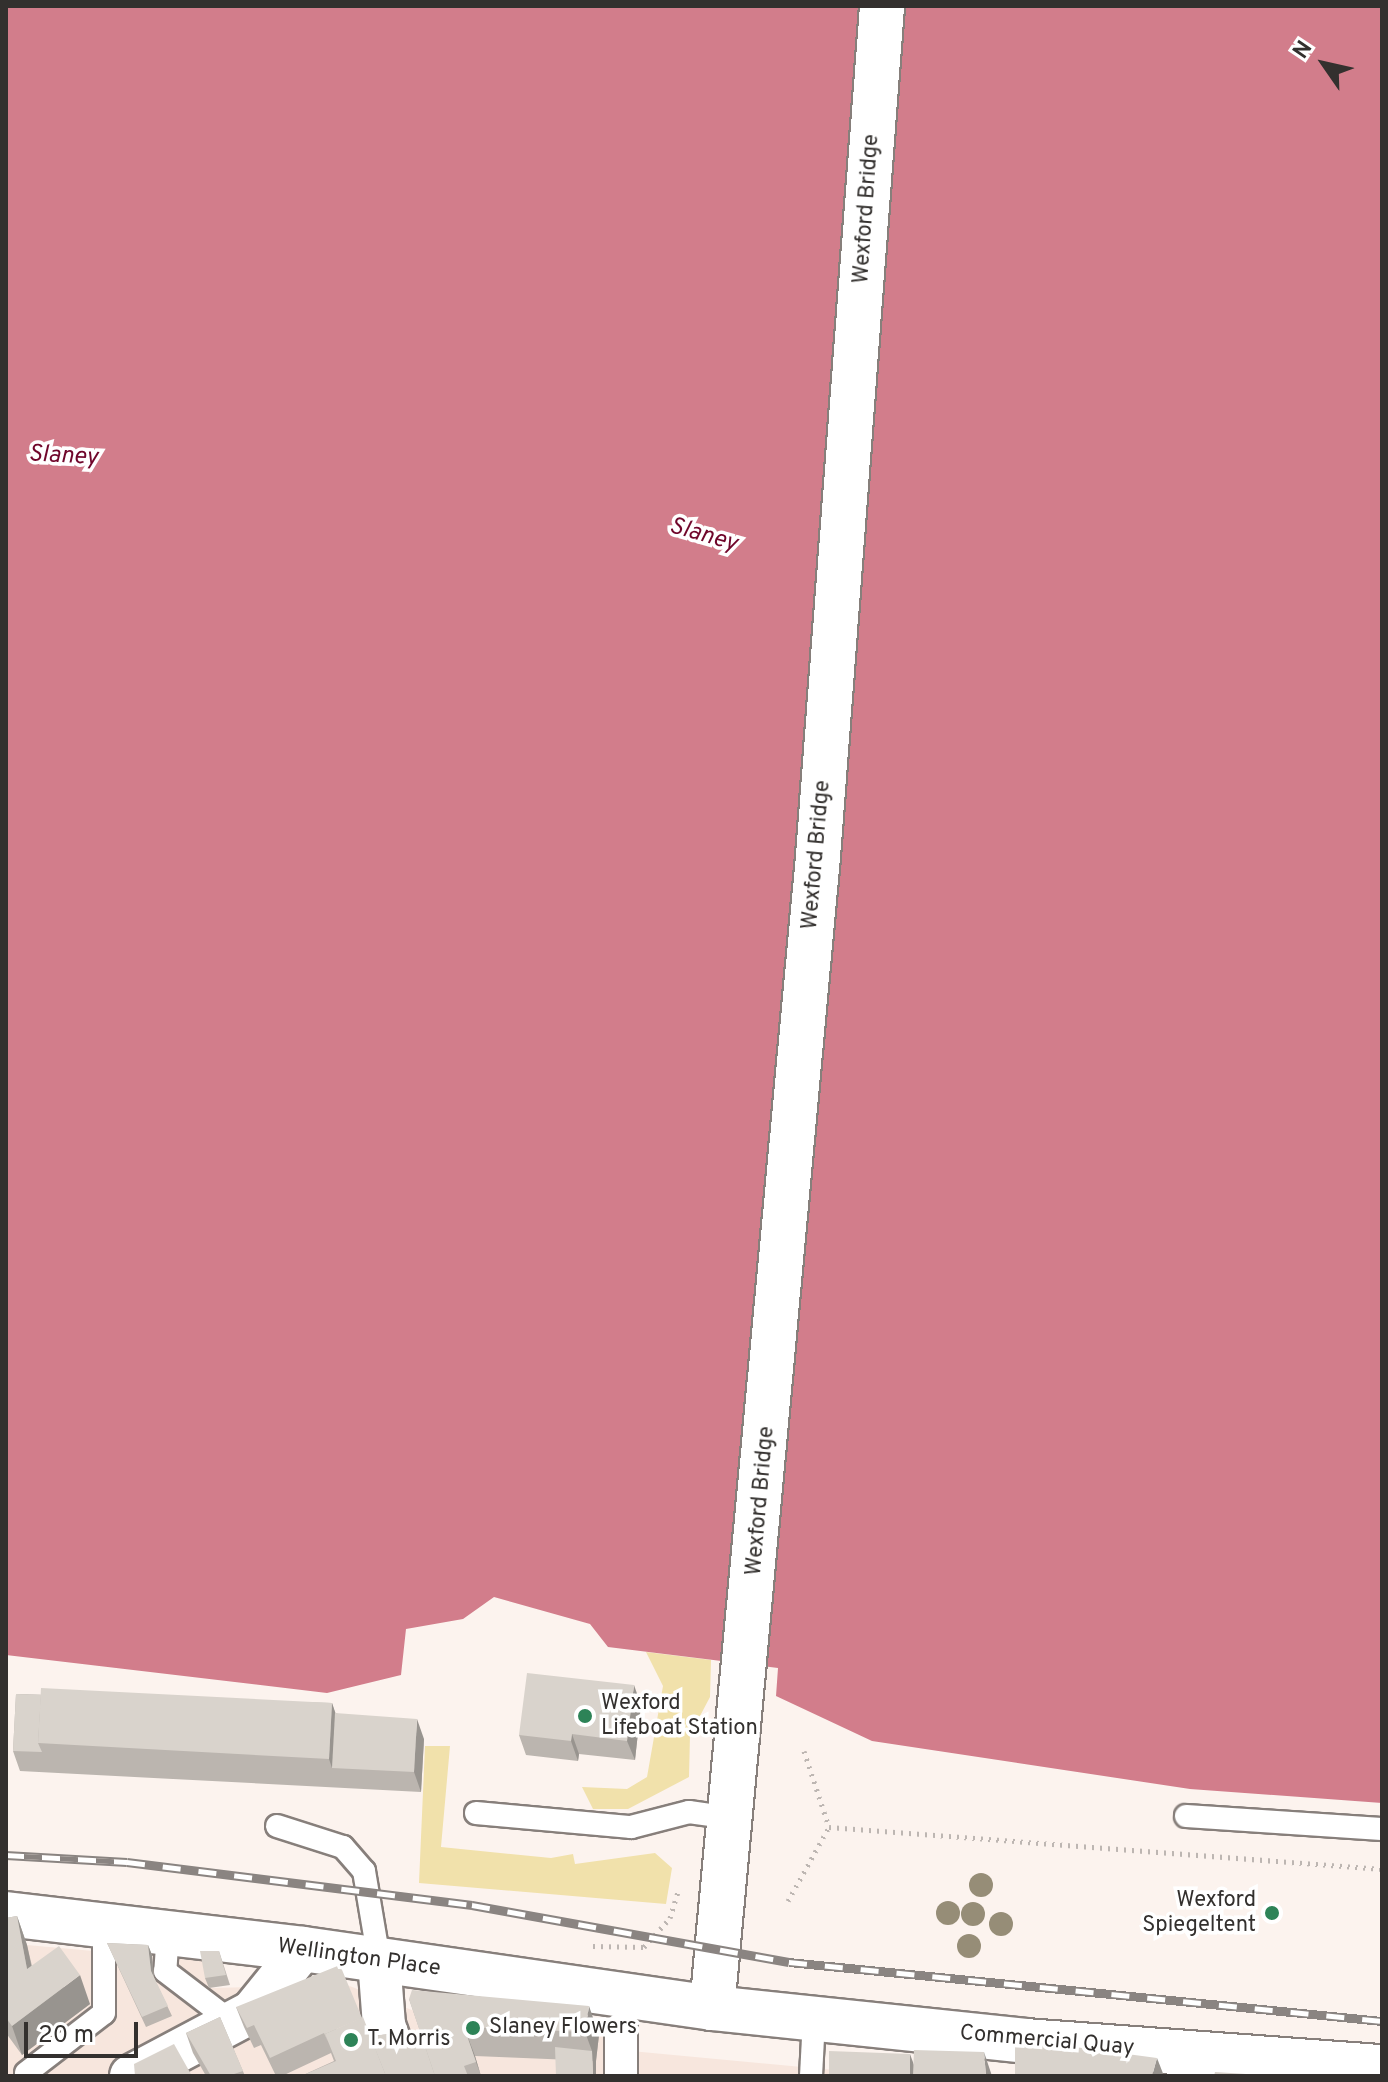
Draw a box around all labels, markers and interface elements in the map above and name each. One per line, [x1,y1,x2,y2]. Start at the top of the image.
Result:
north arrow [1284,24,1364,104]
text: N [1288,36,1319,64]
street label: Wexford Bridge [849,133,885,285]
water label: Slaney [27,441,99,473]
water label: Slaney [665,513,741,559]
street label: Wexford Bridge [797,779,837,931]
street label: Wexford Bridge [741,1425,781,1577]
place label: Wexford Lifeboat Station [601,1690,758,1742]
marker: Wexford Lifeboat Station [576,1707,594,1725]
place label: Wexford Spiegeltent [1142,1887,1256,1938]
marker: Wexford Spiegeltent [1263,1904,1281,1922]
street label: Wellington Place [276,1933,442,1983]
scale bar [28,2006,142,2056]
place label: Slaney Flowers [489,2015,637,2041]
marker: Slaney Flowers [464,2019,482,2037]
street label: Commercial Quay [959,2020,1135,2062]
text: 20 m [38,2021,94,2051]
place label: T. Morris [367,2027,450,2053]
marker: T. Morris [342,2031,360,2049]

